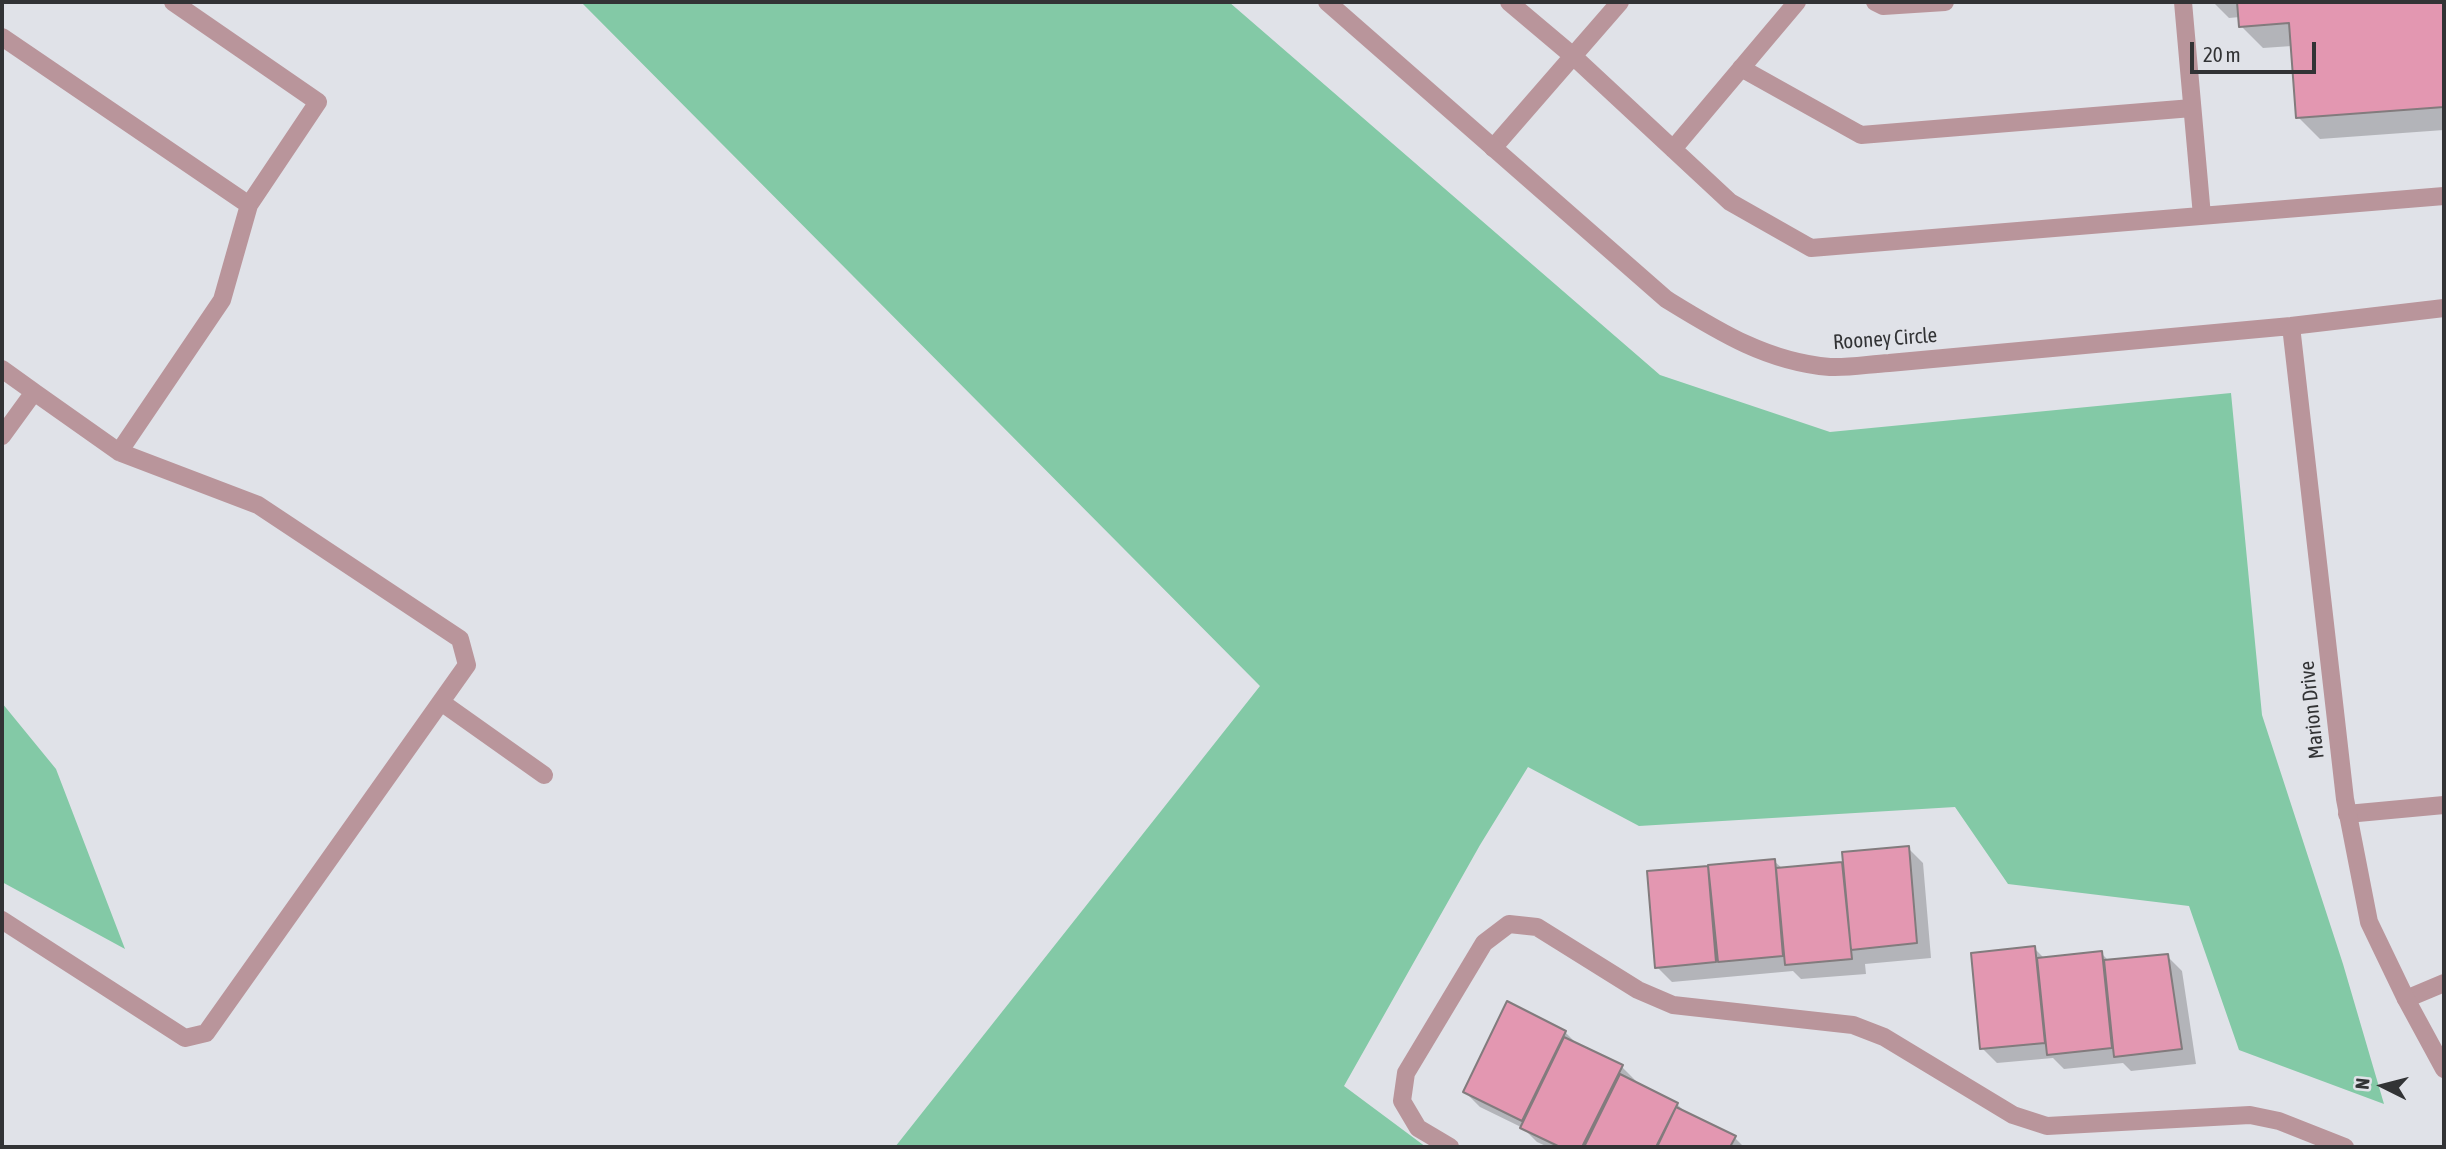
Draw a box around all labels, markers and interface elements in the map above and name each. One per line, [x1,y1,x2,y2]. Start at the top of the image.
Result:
scale bar [2194,28,2320,72]
text: 20 m [2203,42,2241,66]
street label: Rooney Circle [1832,323,1938,355]
street label: Marion Drive [2294,660,2330,760]
north arrow [2348,1051,2418,1121]
text: N [2351,1077,2374,1091]

